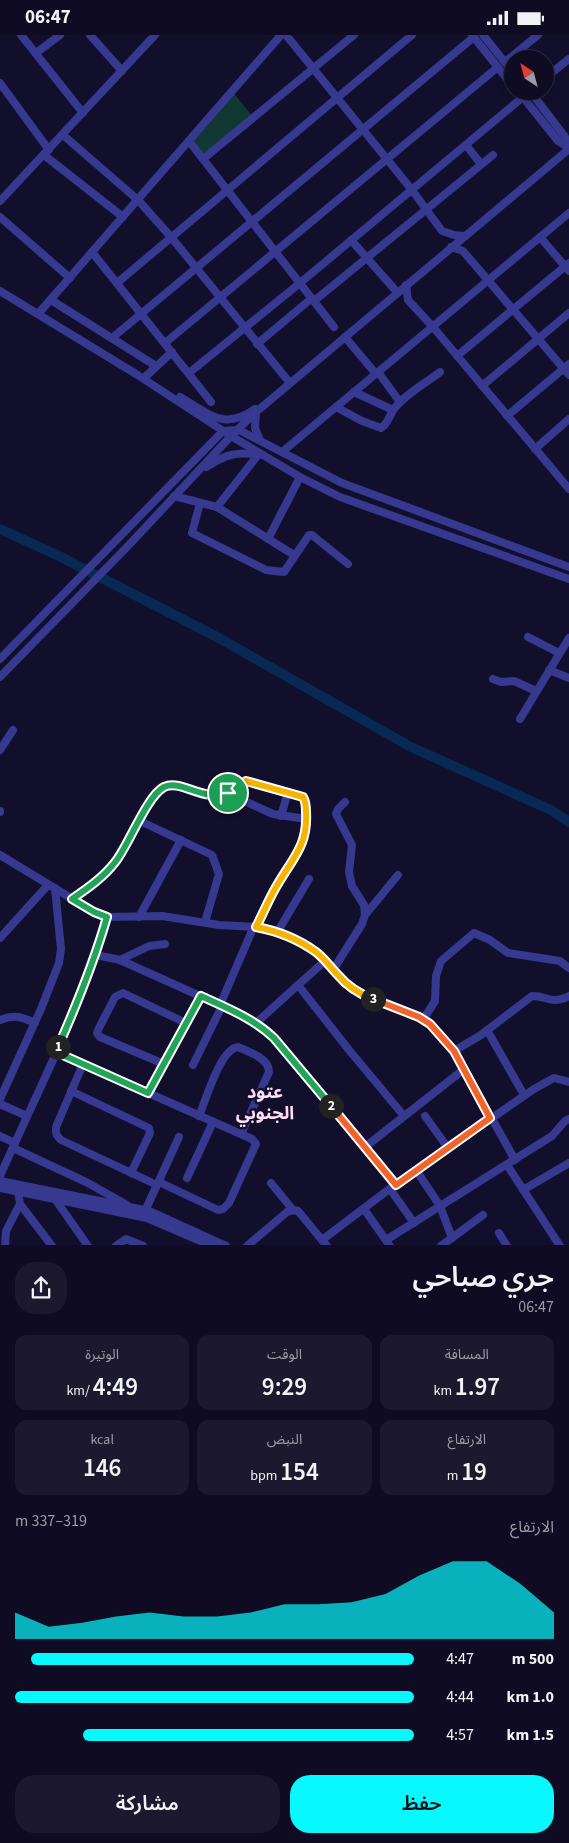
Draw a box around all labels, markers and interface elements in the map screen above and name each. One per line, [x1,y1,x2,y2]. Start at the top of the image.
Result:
text: 06:47 [25,4,71,31]
north arrow [504,50,554,100]
map controls [504,50,554,100]
pin [207,772,249,814]
icon: arrive [214,779,242,807]
pin: 3 [360,987,386,1011]
text: 3 [370,989,377,1009]
pin: 1 [46,1035,70,1059]
text: 1 [55,1037,62,1057]
district label: عتود الجنوبي [236,1080,294,1127]
pin: 2 [318,1093,344,1119]
text: 2 [328,1096,335,1116]
text: جري صباحي [412,1257,554,1297]
button: share [15,1262,67,1314]
text: 06:47 [518,1296,554,1318]
text: الوتيرة [85,1345,119,1365]
text: الوقت [267,1345,302,1365]
text: المسافة [445,1345,489,1365]
text: 4:49 [93,1369,138,1405]
text: 9:29 [262,1369,307,1405]
text: 1.97 [455,1369,500,1405]
text: /km [66,1381,93,1401]
text: km [433,1381,455,1401]
text: kcal [90,1430,114,1450]
text: النبض [267,1430,302,1450]
text: الارتفاع [448,1430,486,1450]
text: 146 [83,1450,121,1486]
text: 154 [280,1454,319,1490]
text: 19 [461,1454,487,1490]
text: bpm [250,1466,280,1486]
text: m [447,1466,461,1486]
text: 319–337 m [15,1510,87,1532]
text: الارتفاع [510,1516,554,1538]
text: 4:47 [446,1648,474,1670]
text: 500 m [512,1648,554,1670]
text: 4:44 [446,1686,474,1708]
text: 1.0 km [507,1686,554,1708]
text: 4:57 [446,1724,474,1746]
text: 1.5 km [507,1724,554,1746]
button: مشاركة [15,1775,280,1833]
button: حفظ [290,1775,554,1833]

